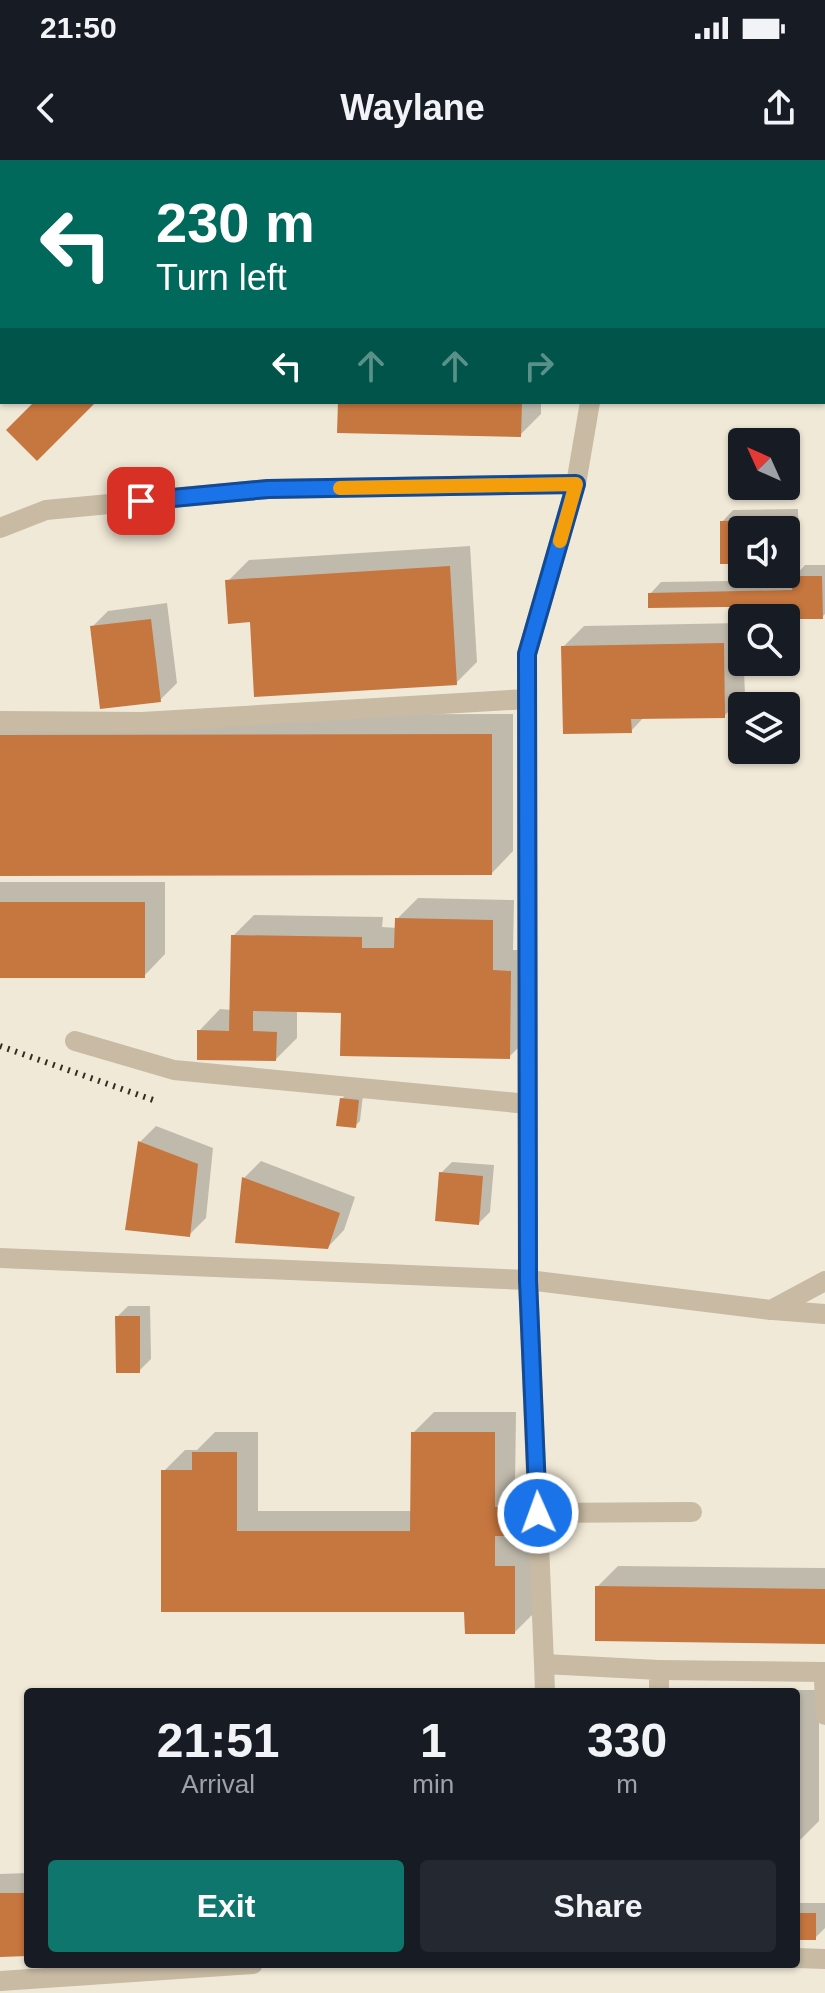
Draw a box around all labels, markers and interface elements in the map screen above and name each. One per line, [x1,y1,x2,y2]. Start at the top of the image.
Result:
text: 21:50 [40,11,117,44]
icon: back [24,86,68,130]
icon: share [757,86,801,130]
text: Waylane [340,87,485,128]
text: 230 m [156,191,315,254]
icon: left [24,192,128,296]
text: Turn left [156,257,287,298]
icon: left [265,344,309,388]
icon: ahead [349,344,393,388]
icon: ahead [433,344,477,388]
icon: right [517,344,561,388]
north arrow [728,428,800,500]
map controls [728,428,800,764]
pin [107,467,175,535]
icon: arrive [119,479,163,523]
button: sound [728,516,800,588]
button: search [728,604,800,676]
button: layers [728,692,800,764]
position arrow [496,1471,580,1555]
text: 21:51 [157,1714,280,1767]
text: 1 [420,1714,447,1767]
text: 330 [587,1714,667,1767]
text: Arrival [181,1769,255,1799]
text: min [412,1769,454,1799]
text: m [616,1769,638,1799]
button: Exit [48,1860,404,1952]
button: Share [420,1860,776,1952]

